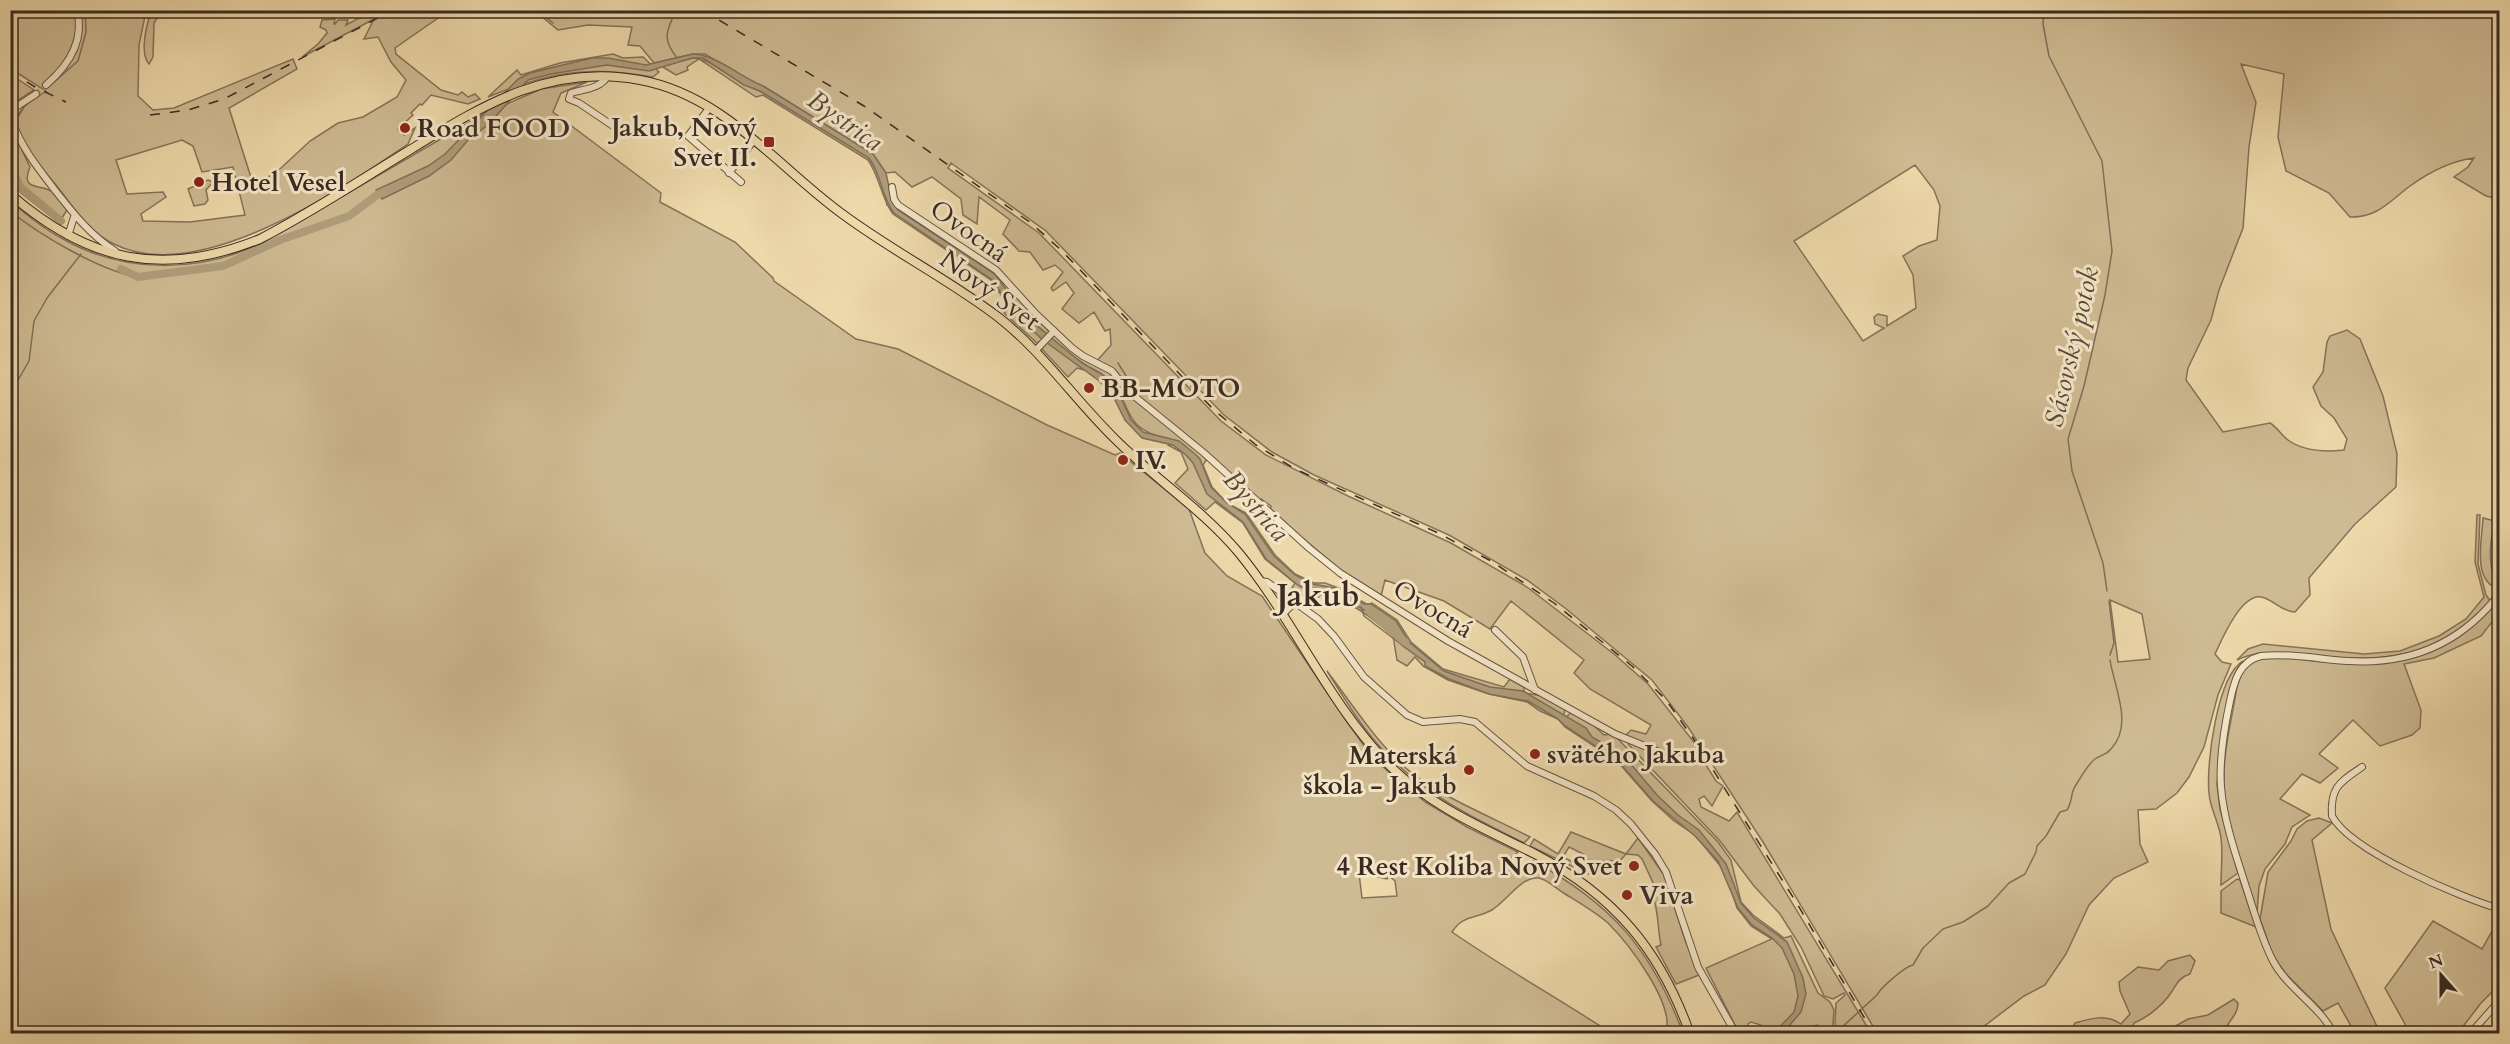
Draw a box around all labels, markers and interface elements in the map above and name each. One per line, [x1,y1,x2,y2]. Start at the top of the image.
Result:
water label: Bystrica [800,82,890,160]
place label: Jakub, Nový Svet II. [607,110,757,175]
place label: Road FOOD [417,111,570,146]
marker: Road FOOD [398,121,412,135]
marker: Jakub, Nový Svet II. [762,135,776,149]
place label: Hotel Vesel [211,165,346,200]
marker: Hotel Vesel [192,175,206,189]
street label: Ovocná [923,192,1015,270]
street label: Nový Svet [933,242,1047,338]
water label: Sásovský potok [2036,263,2108,431]
place label: BB-MOTO [1101,371,1240,406]
marker: BB-MOTO [1082,381,1096,395]
place label: IV. [1135,443,1167,478]
marker: IV. [1116,453,1130,467]
water label: Bystrica [1214,462,1298,550]
street label: Ovocná [1386,571,1480,647]
district label: Jakub [1273,574,1360,618]
place label: svätého Jakuba [1547,737,1725,772]
place label: Materská škola - Jakub [1303,738,1457,803]
marker: svätého Jakuba [1528,747,1542,761]
marker: Materská škola - Jakub [1462,763,1476,777]
place label: 4 Rest Koliba Nový Svet [1336,849,1622,884]
marker: 4 Rest Koliba Nový Svet [1627,859,1641,873]
place label: Viva [1639,878,1694,913]
marker: Viva [1620,888,1634,902]
north arrow [2411,945,2471,1005]
text: N [2426,949,2447,975]

